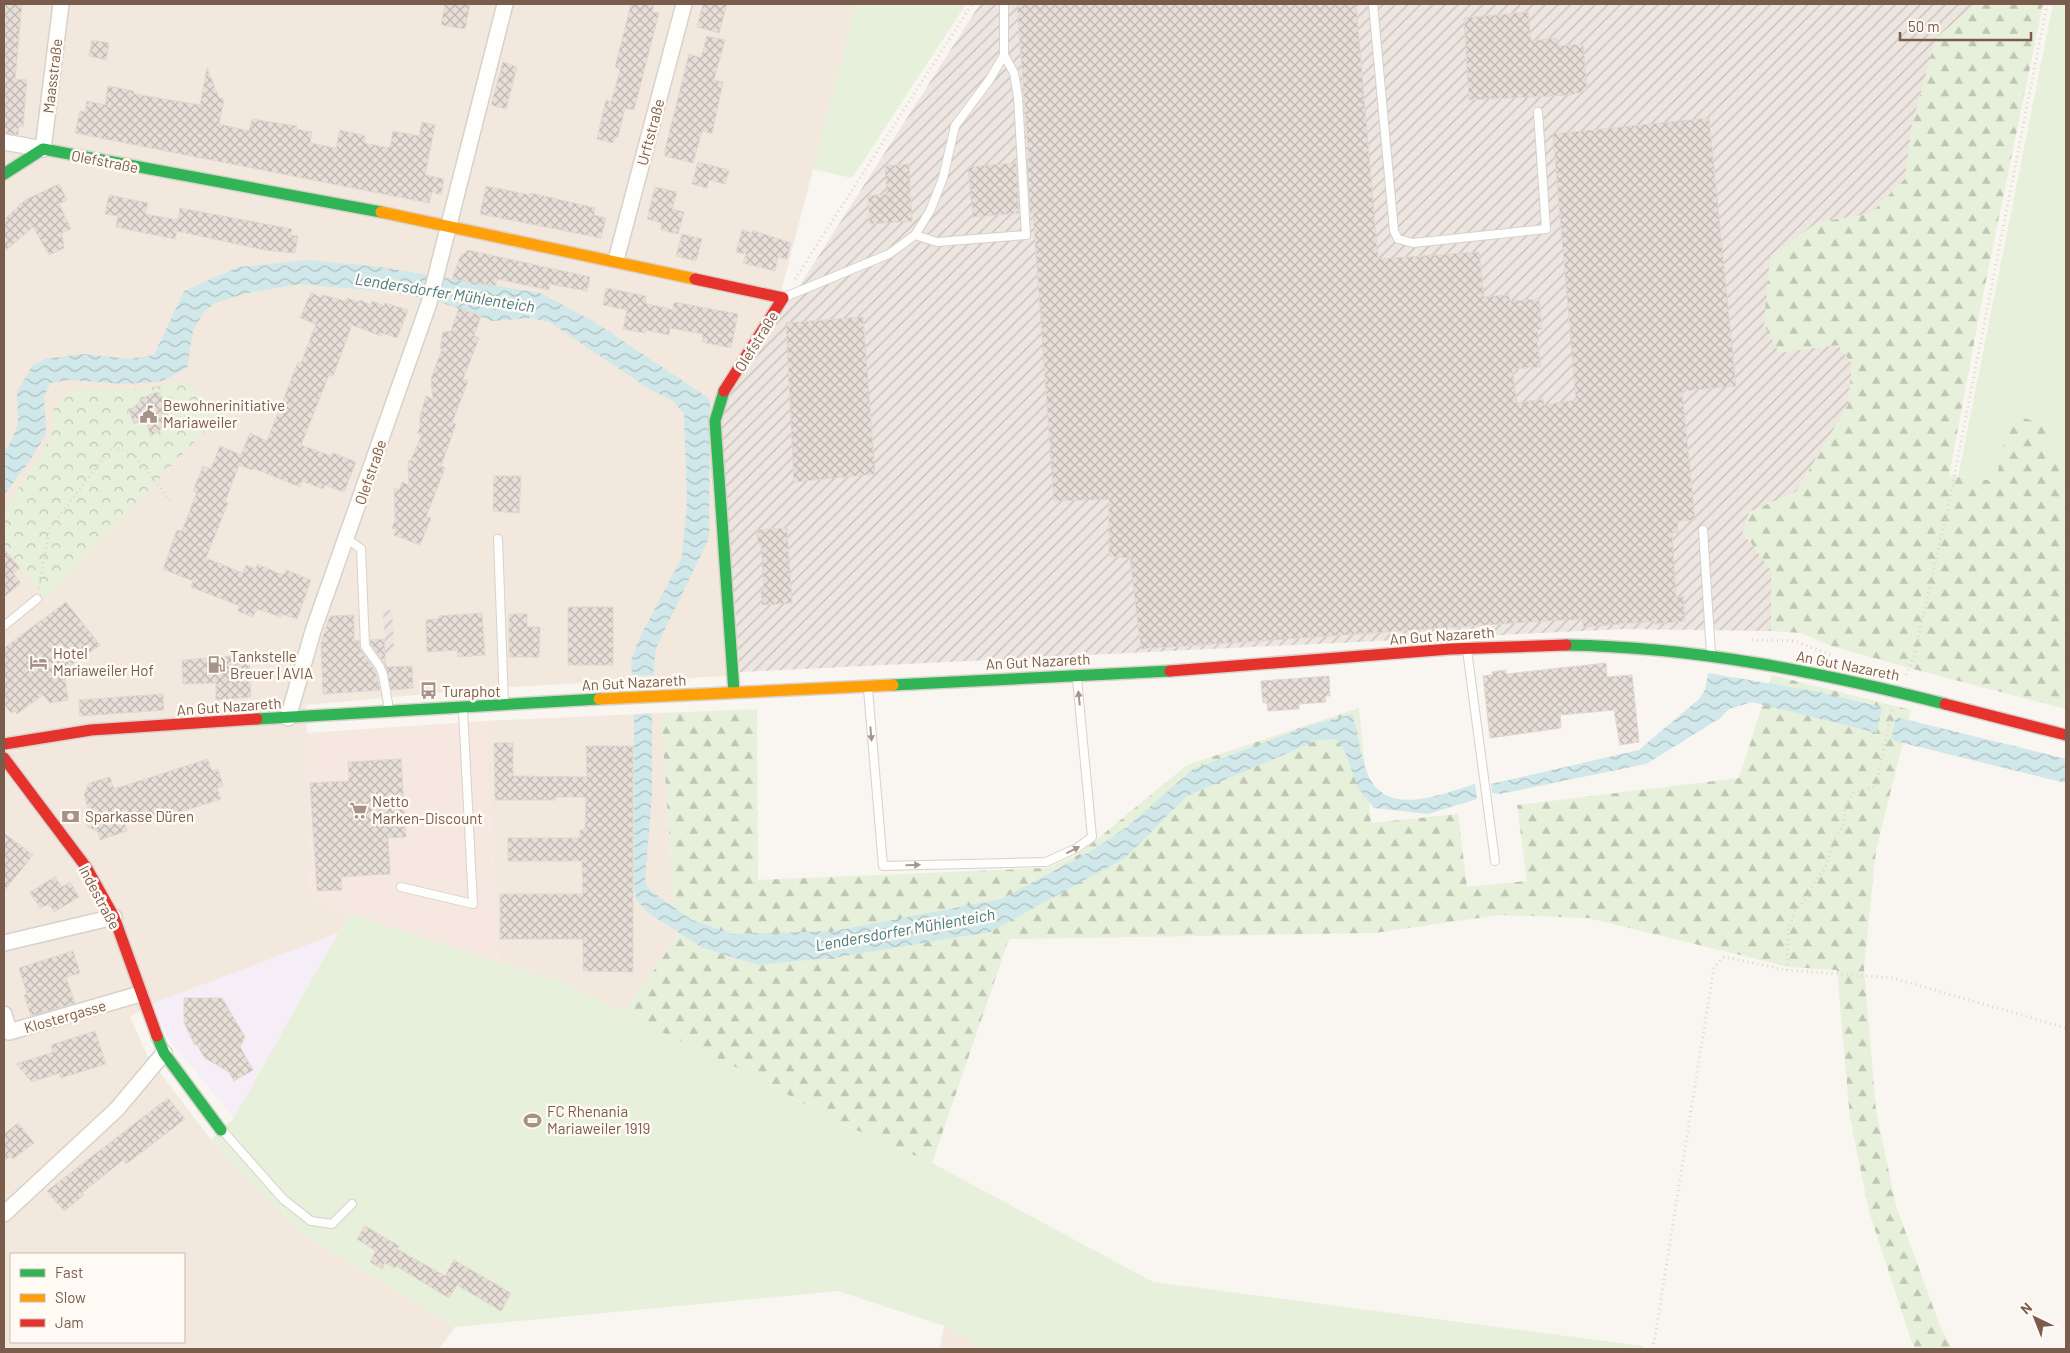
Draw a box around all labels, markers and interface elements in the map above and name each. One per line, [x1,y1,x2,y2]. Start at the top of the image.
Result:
scale bar [1900,10,2031,42]
text: 50 m [1908,17,1940,35]
street label: Maasstraße [38,38,66,114]
street label: Urftstraße [632,97,668,167]
street label: Olefstraße [70,146,140,176]
water label: Lendersdorfer Mühlenteich [354,268,536,316]
street label: Olefstraße [730,307,782,375]
place label: Bewohnerinitiative Mariaweiler [163,396,285,431]
public building icon: Bewohnerinitiative Mariaweiler [139,404,159,424]
street label: Olefstraße [350,437,390,507]
street label: An Gut Nazareth [1389,622,1495,648]
place label: Hotel Mariaweiler Hof [53,644,154,679]
street label: An Gut Nazareth [1795,646,1901,684]
place label: Tankstelle Breuer | AVIA [230,647,313,682]
street label: An Gut Nazareth [985,649,1091,673]
hotel icon: Hotel Mariaweiler Hof [29,652,49,672]
fuel station icon: Tankstelle Breuer | AVIA [206,655,226,675]
street label: An Gut Nazareth [581,670,687,694]
bus stop icon: Turaphot [418,681,438,701]
place label: Turaphot [442,682,501,700]
one-way arrow [1075,690,1083,706]
street label: An Gut Nazareth [176,693,282,719]
one-way arrow [867,726,875,742]
place label: Netto Marken-Discount [372,792,483,827]
supermarket icon: Netto Marken-Discount [348,800,368,820]
bank icon: Sparkasse Düren [61,806,81,826]
place label: Sparkasse Düren [85,807,194,825]
one-way arrow [1065,846,1080,854]
one-way arrow [905,861,921,869]
street label: Indestraße [76,862,124,932]
water label: Lendersdorfer Mühlenteich [814,904,996,954]
street label: Klostergasse [22,996,108,1036]
place label: FC Rhenania Mariaweiler 1919 [547,1102,650,1137]
sports icon: FC Rhenania Mariaweiler 1919 [523,1110,543,1130]
legend [10,1253,185,1343]
text: Fast [55,1263,83,1281]
text: Slow [55,1288,86,1306]
north arrow [2010,1293,2060,1343]
text: N [2017,1299,2035,1318]
text: Jam [55,1313,84,1331]

